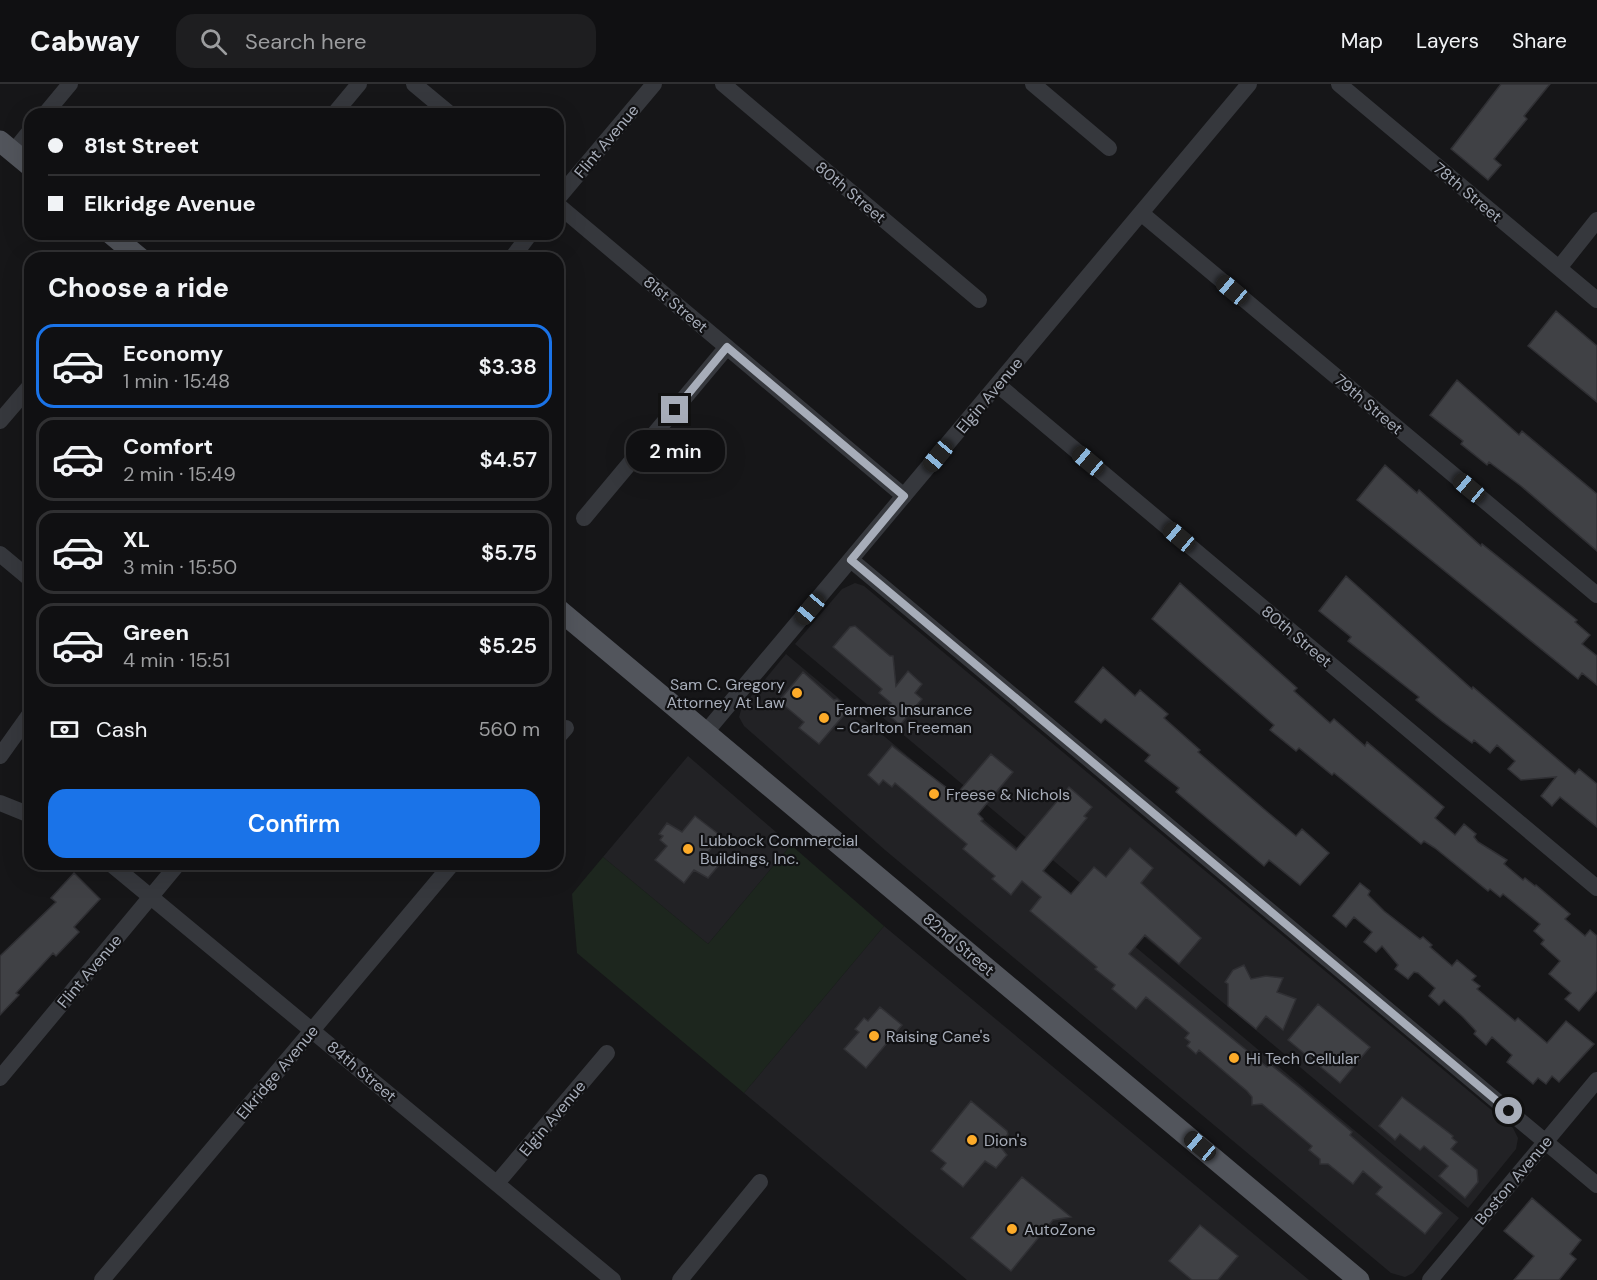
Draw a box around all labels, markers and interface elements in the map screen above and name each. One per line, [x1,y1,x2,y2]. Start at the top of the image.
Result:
search box [176,14,596,68]
text: Cabway [30,23,140,60]
icon: search [197,25,230,58]
text: Search here [245,27,366,56]
text: Map [1341,27,1383,55]
text: Layers [1416,27,1479,55]
text: Share [1512,27,1567,55]
street label: Flint Avenue [569,100,643,183]
text: 81st Street [84,131,199,160]
street label: 80th Street [811,157,890,228]
street label: 78th Street [1429,158,1506,227]
text: Elkridge Avenue [84,189,256,218]
text: Choose a ride [48,270,229,305]
street label: 81st Street [639,271,712,337]
car [1212,272,1252,308]
icon: car [51,339,105,393]
text: Economy [123,339,223,368]
text: $3.38 [479,352,537,381]
street label: Elgin Avenue [951,353,1027,438]
text: 1 min · 15:48 [123,368,230,394]
street label: 79th Street [1330,370,1407,439]
route end [661,396,688,423]
callout: 2 min [626,431,724,473]
icon: car [51,432,105,486]
text: Comfort [123,432,213,461]
car [920,436,956,476]
text: 2 min [649,438,702,464]
car [1068,443,1108,479]
text: $4.57 [479,445,537,474]
text: 2 min · 15:49 [123,461,236,487]
car [1449,470,1489,506]
car [1159,519,1199,555]
icon: car [51,525,105,579]
text: XL [123,525,150,554]
text: $5.75 [481,538,537,567]
text: 3 min · 15:50 [123,554,237,580]
car [792,589,828,629]
street label: 80th Street [1257,601,1336,672]
icon: car [51,618,105,672]
text: Green [123,618,189,647]
text: $5.25 [479,631,537,660]
text: 4 min · 15:51 [123,647,230,673]
place label: Sam C. Gregory Attorney At Law [667,674,785,713]
marker: Sam C. Gregory Attorney At Law [790,686,804,700]
place label: Farmers Insurance - Carlton Freeman [836,699,972,738]
marker: Farmers Insurance - Carlton Freeman [817,711,831,725]
icon: cash [48,713,81,746]
text: Cash [96,715,147,744]
text: 560 m [478,716,540,742]
place label: Freese & Nichols [946,784,1070,805]
marker: Freese & Nichols [927,787,941,801]
button: Confirm [48,789,540,858]
place label: Lubbock Commercial Buildings, Inc. [700,830,858,869]
marker: Lubbock Commercial Buildings, Inc. [681,842,695,856]
street label: 82nd Street [918,908,999,981]
street label: Flint Avenue [52,930,126,1013]
street label: Elkridge Avenue [232,1021,323,1124]
place label: Raising Cane's [886,1026,990,1047]
marker: Raising Cane's [867,1029,881,1043]
street label: 84th Street [323,1036,401,1107]
place label: Hi Tech Cellular [1246,1048,1359,1069]
marker: Hi Tech Cellular [1227,1051,1241,1065]
street label: Elgin Avenue [514,1076,590,1161]
route start [1495,1097,1522,1124]
car [1180,1128,1220,1164]
place label: Dion's [984,1130,1027,1151]
street label: Boston Avenue [1470,1131,1557,1229]
marker: Dion's [965,1133,979,1147]
place label: AutoZone [1024,1219,1096,1240]
marker: AutoZone [1005,1222,1019,1236]

